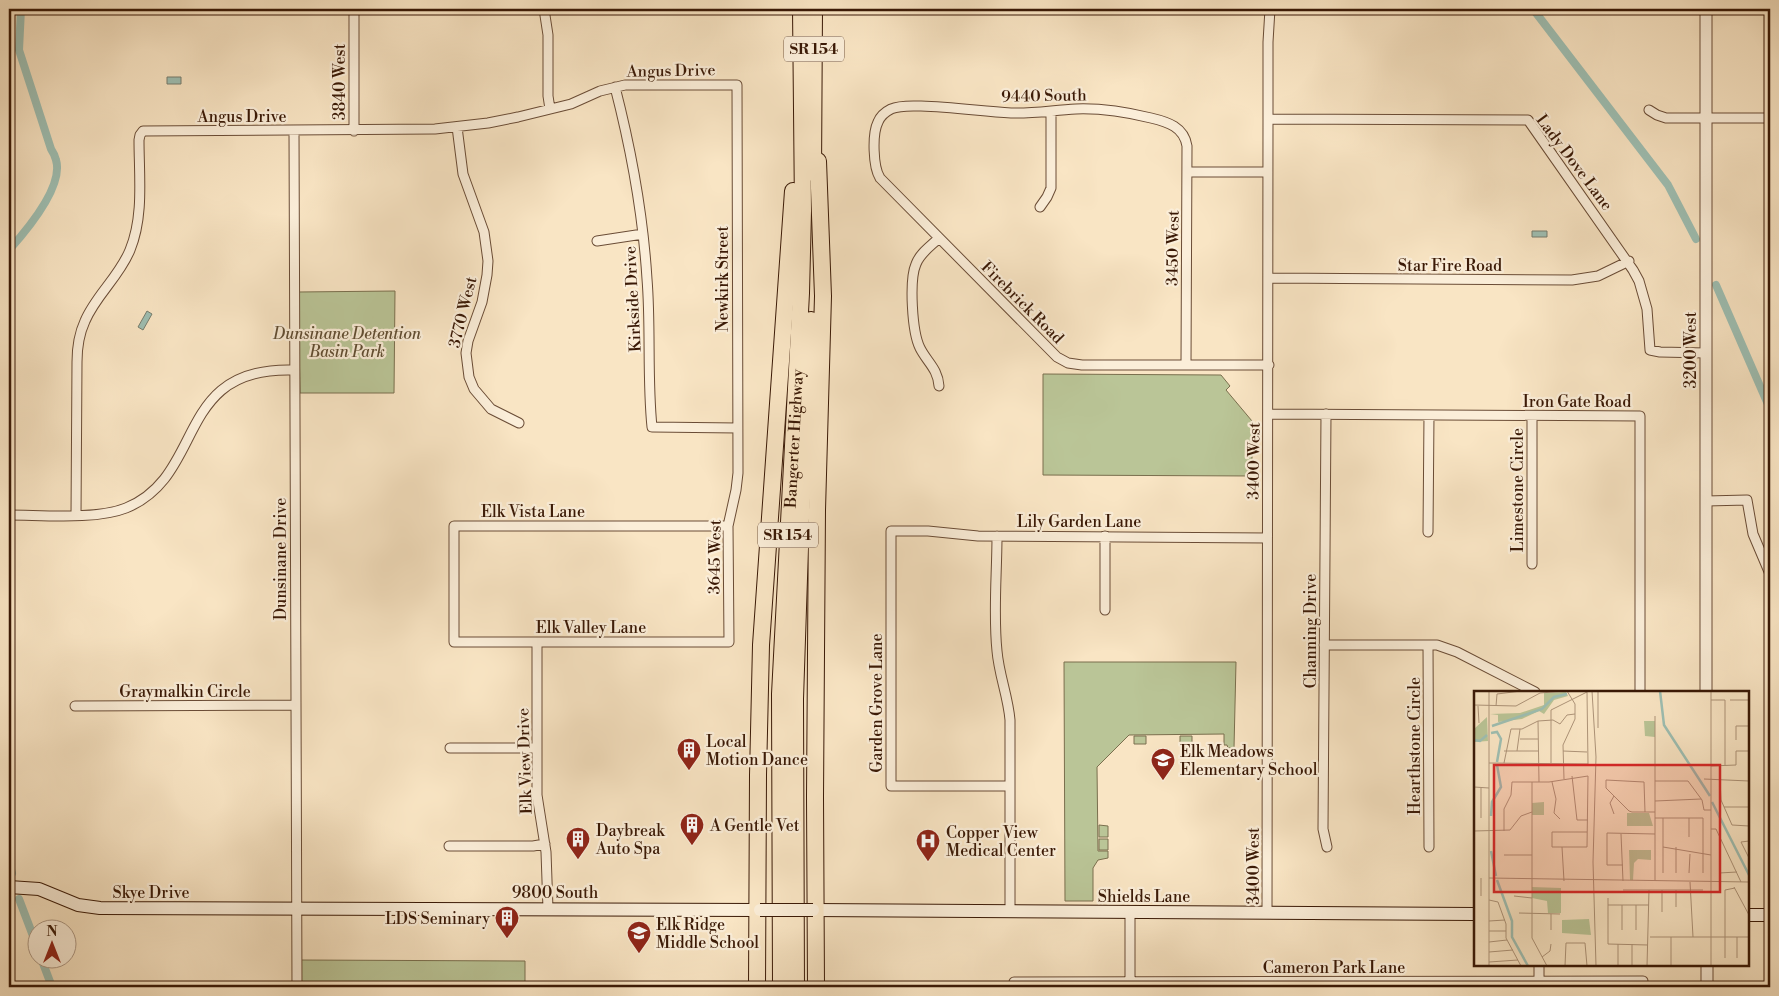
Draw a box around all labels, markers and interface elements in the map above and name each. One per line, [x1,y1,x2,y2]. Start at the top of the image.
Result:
road number: SR 154 [784,36,844,62]
street label: 3840 West [330,43,350,120]
street label: Angus Drive [625,60,716,82]
street label: 9440 South [1001,85,1087,107]
street label: Angus Drive [197,107,286,127]
street label: Lady Dove Lane [1531,110,1617,215]
street label: 3450 West [1162,210,1184,286]
street label: Newkirk Street [713,226,733,332]
street label: Kirkside Drive [620,245,646,352]
street label: Star Fire Road [1398,256,1502,276]
street label: Firebrick Road [977,257,1068,348]
street label: 3770 West [444,274,482,350]
street label: 3200 West [1681,311,1701,388]
park label: Dunsinane Detention Basin Park [272,324,422,362]
street label: Bangerter Highway [781,368,808,509]
street label: Iron Gate Road [1523,392,1631,412]
street label: 3400 West [1243,422,1265,500]
street label: Limestone Circle [1508,428,1528,552]
street label: Dunsinane Drive [271,498,291,620]
street label: Elk Vista Lane [481,502,585,522]
street label: Lily Garden Lane [1017,512,1141,532]
street label: 3645 West [704,519,726,595]
road number: SR 154 [758,522,818,548]
street label: Channing Drive [1301,574,1321,688]
street label: Elk Valley Lane [536,618,646,638]
street label: Garden Grove Lane [867,633,887,773]
street label: Hearthstone Circle [1405,677,1425,815]
street label: Graymalkin Circle [119,682,251,702]
inset map [1474,691,1749,966]
street label: Elk View Drive [513,707,537,814]
place label: Local Motion Dance [706,732,808,770]
building icon: Local Motion Dance [676,737,702,771]
place label: Elk Meadows Elementary School [1180,742,1318,780]
school or university icon: Elk Meadows Elementary School [1150,747,1176,781]
building icon: A Gentle Vet [679,812,705,846]
place label: A Gentle Vet [709,816,800,836]
place label: Daybreak Auto Spa [595,821,666,859]
place label: Copper View Medical Center [946,823,1056,861]
building icon: Daybreak Auto Spa [565,826,591,860]
street label: 3400 West [1244,827,1264,905]
hospital icon: Copper View Medical Center [915,828,941,862]
street label: Skye Drive [113,883,189,903]
street label: 9800 South [512,883,599,903]
street label: Shields Lane [1098,887,1190,907]
building icon: LDS Seminary [494,905,520,939]
place label: LDS Seminary [385,909,490,929]
place label: Elk Ridge Middle School [656,915,759,953]
north arrow [28,918,78,968]
school or university icon: Elk Ridge Middle School [626,920,652,954]
text: N [46,923,58,941]
street label: Cameron Park Lane [1263,958,1405,978]

